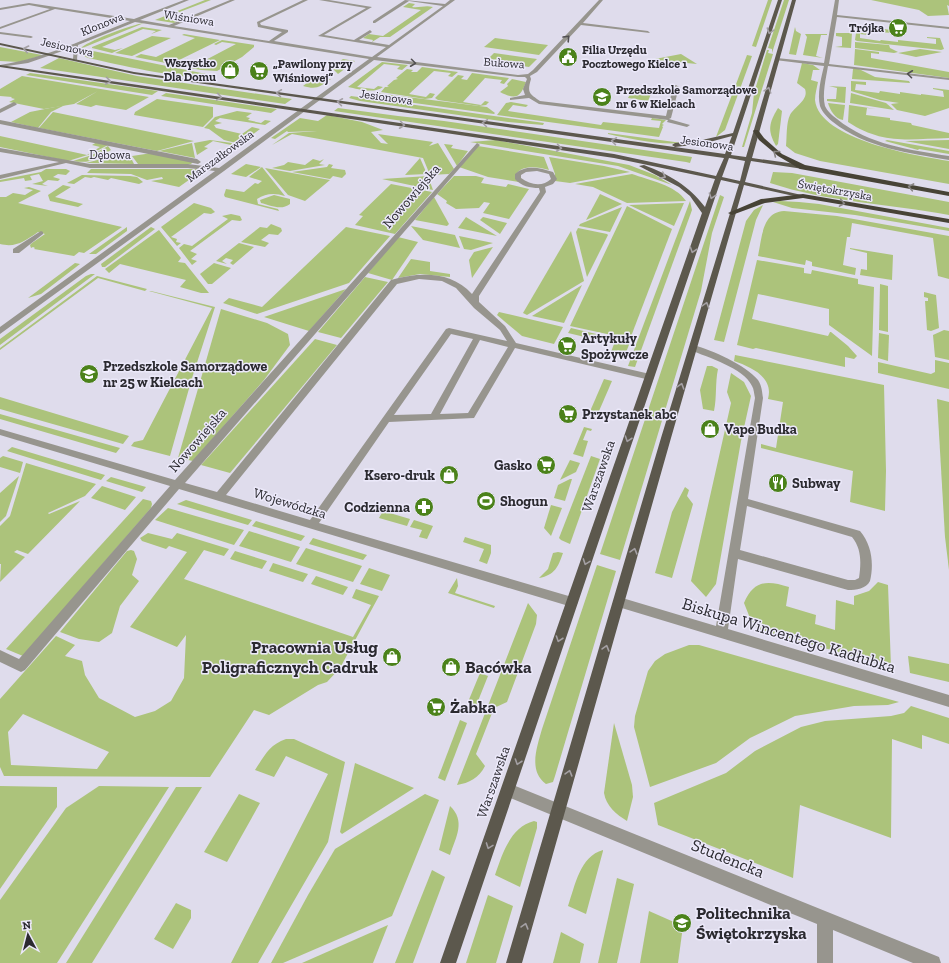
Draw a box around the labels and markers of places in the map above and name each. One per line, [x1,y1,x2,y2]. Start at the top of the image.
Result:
supermarket icon: Trójka [887,17,909,39]
place label: Trójka [849,21,884,36]
place label: Filia Urzędu Pocztowego Kielce 1 [582,43,687,71]
public building icon: Filia Urzędu Pocztowego Kielce 1 [557,46,579,68]
place label: Wszystko Dla Domu [164,56,217,84]
place label: „Pawilony przy Wiśniowej” [273,57,353,86]
shop icon: Wszystko Dla Domu [219,59,241,81]
supermarket icon: „Pawilony przy Wiśniowej” [248,60,270,82]
place label: Przedszkole Samorządowe nr 6 w Kielcach [616,83,757,111]
school or university icon: Przedszkole Samorządowe nr 6 w Kielcach [591,86,613,108]
place label: Artykuły Spożywcze [581,330,649,363]
supermarket icon: Artykuły Spożywcze [556,335,578,357]
place label: Przedszkole Samorządowe nr 25 w Kielcach [103,358,267,391]
school or university icon: Przedszkole Samorządowe nr 25 w Kielcach [78,363,100,385]
supermarket icon: Przystanek abc [557,403,579,425]
place label: Przystanek abc [582,406,677,423]
shop icon: Vape Budka [699,418,721,440]
place label: Vape Budka [724,421,797,438]
supermarket icon: Gasko [535,454,557,476]
place label: Gasko [494,457,533,474]
shop icon: Ksero-druk [438,464,460,486]
place label: Ksero-druk [364,467,435,484]
restaurant icon: Subway [767,472,789,494]
place label: Subway [792,475,841,492]
sports icon: Shogun [475,490,497,512]
place label: Shogun [500,493,548,510]
pharmacy icon: Codzienna [413,496,435,518]
place label: Codzienna [344,499,410,516]
place label: Pracownia Usług Poligraficznych Cadruk [202,637,379,677]
shop icon: Pracownia Usług Poligraficznych Cadruk [381,646,403,668]
shop icon: Bacówka [440,656,462,678]
place label: Bacówka [465,657,532,677]
supermarket icon: Żabka [425,696,447,718]
place label: Żabka [450,697,496,717]
place label: Politechnika Świętokrzyska [696,903,807,943]
school or university icon: Politechnika Świętokrzyska [671,912,693,934]

